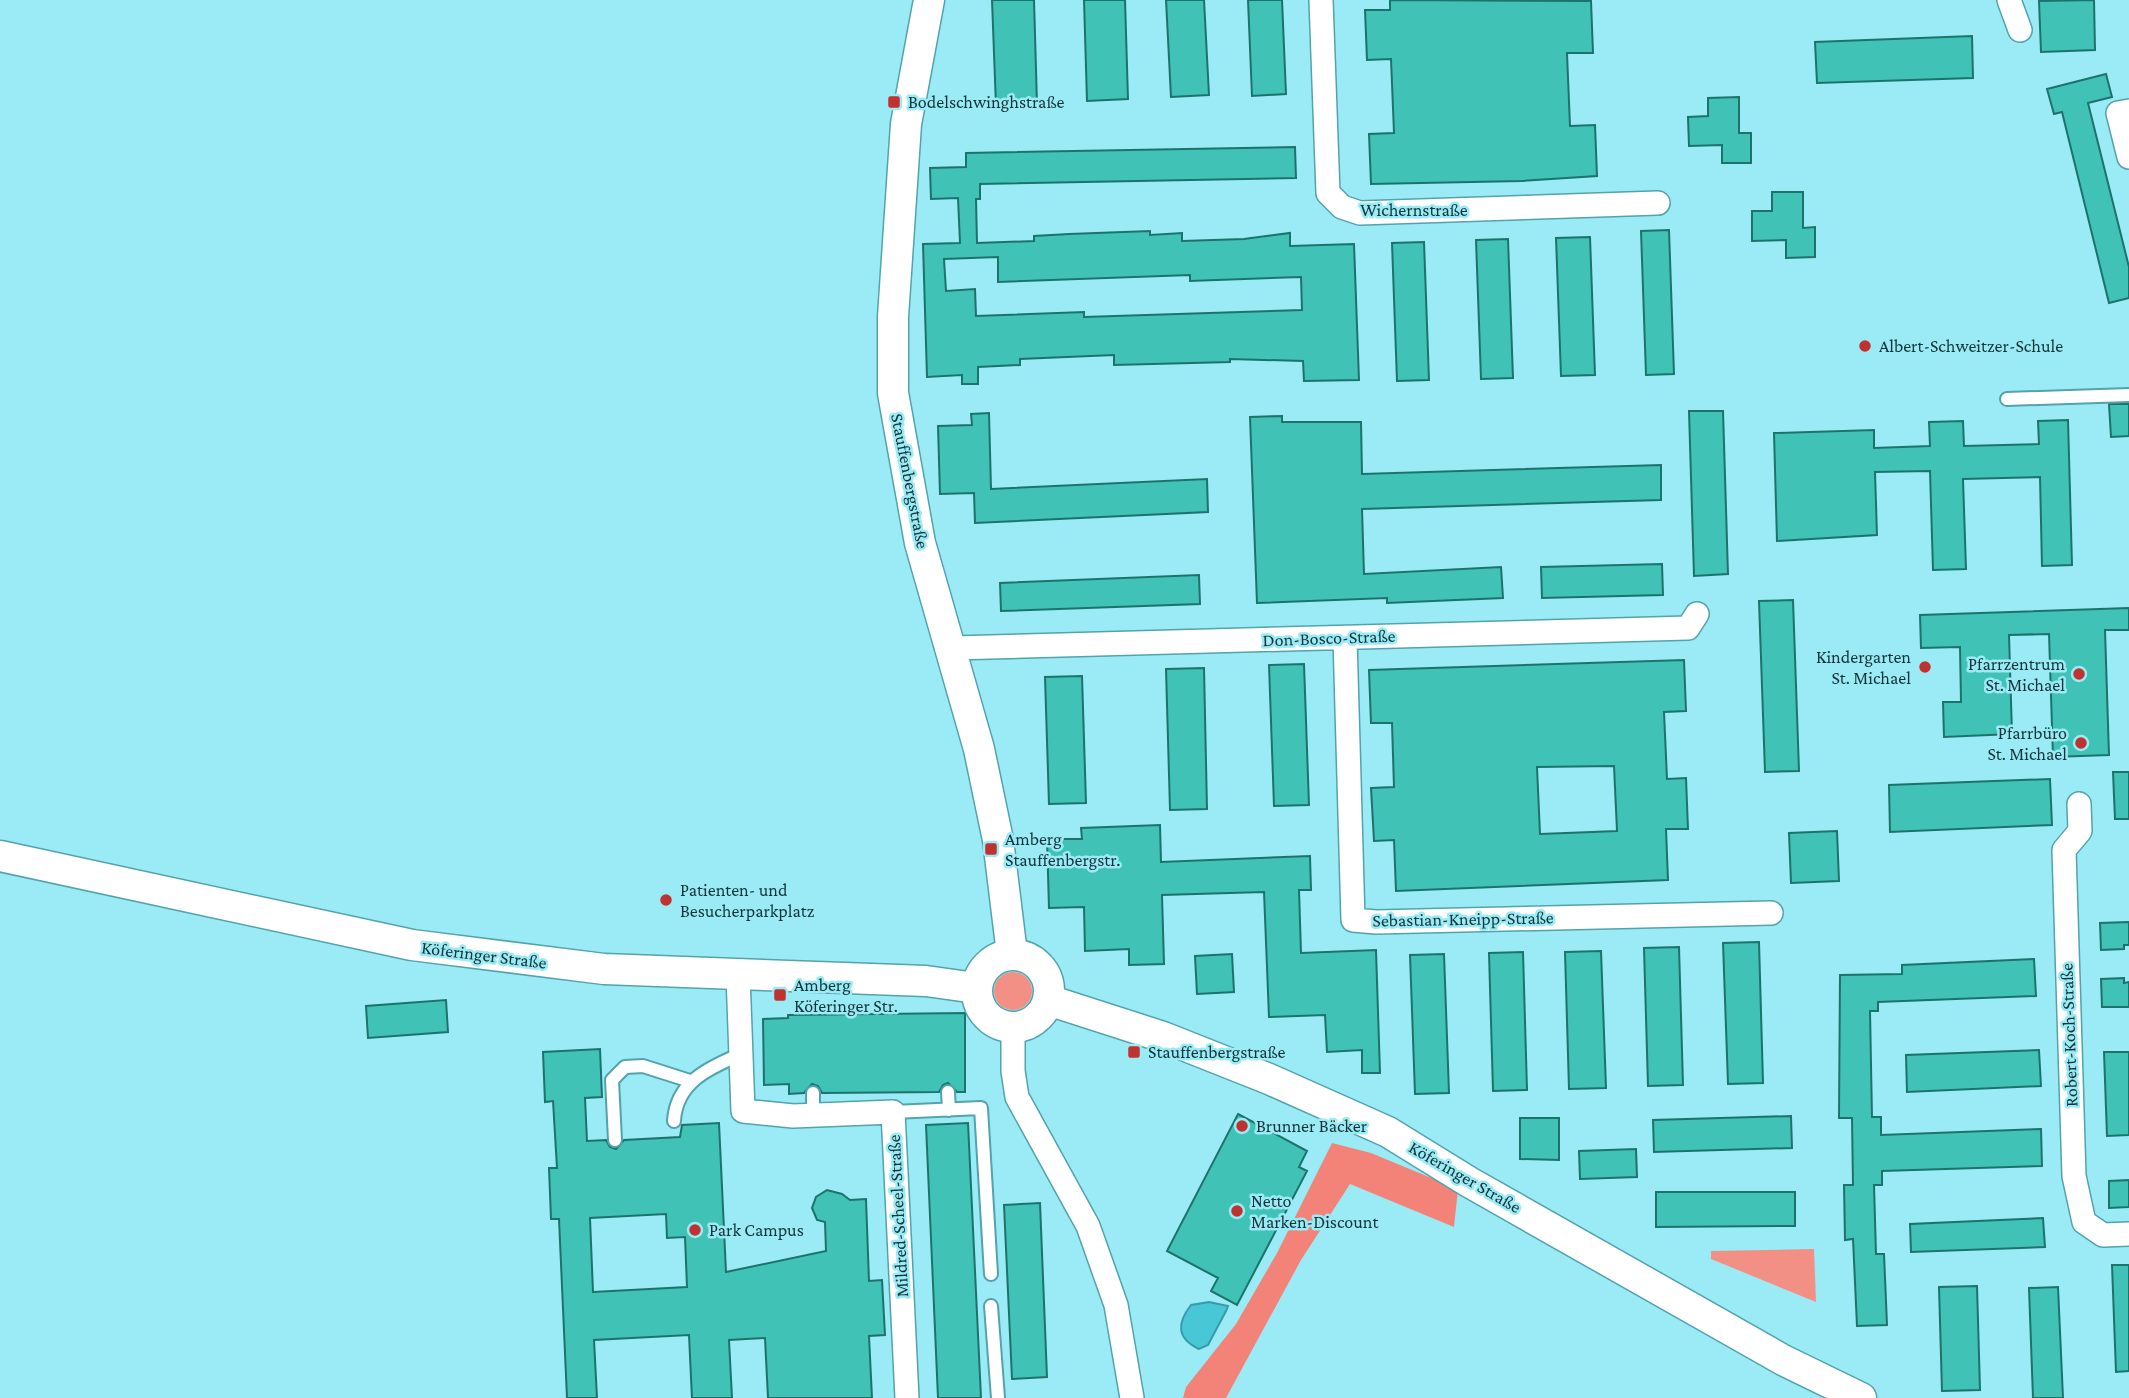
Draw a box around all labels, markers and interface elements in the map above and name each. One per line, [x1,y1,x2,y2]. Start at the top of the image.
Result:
place label: Bodelschwinghstraße [908,92,1064,112]
marker: Bodelschwinghstraße [886,94,902,110]
street label: Wichernstraße [1360,200,1468,220]
place label: Albert-Schweitzer-Schule [1879,336,2063,356]
marker: Albert-Schweitzer-Schule [1857,338,1873,354]
street label: Stauffenbergstraße [887,412,933,550]
street label: Don-Bosco-Straße [1262,626,1396,650]
place label: Kindergarten St. Michael [1816,647,1911,688]
place label: Pfarrzentrum St. Michael [1968,654,2066,695]
marker: Kindergarten St. Michael [1917,659,1933,675]
marker: Pfarrzentrum St. Michael [2071,666,2087,682]
place label: Pfarrbüro St. Michael [1987,723,2067,764]
marker: Pfarrbüro St. Michael [2073,735,2089,751]
place label: Amberg Stauffenbergstr. [1005,829,1120,870]
marker: Amberg Stauffenbergstr. [983,841,999,857]
place label: Patienten- und Besucherparkplatz [680,880,815,921]
marker: Patienten- und Besucherparkplatz [658,892,674,908]
street label: Sebastian-Kneipp-Straße [1372,907,1554,931]
street label: Köferinger Straße [420,937,548,973]
street label: Robert-Koch-Straße [2056,963,2082,1107]
place label: Amberg Köferinger Str. [794,975,898,1016]
marker: Amberg Köferinger Str. [772,987,788,1003]
place label: Stauffenbergstraße [1148,1042,1286,1062]
marker: Stauffenbergstraße [1126,1044,1142,1060]
place label: Brunner Bäcker [1256,1116,1368,1136]
marker: Brunner Bäcker [1234,1118,1250,1134]
street label: Mildred-Scheel-Straße [884,1134,912,1298]
street label: Köferinger Straße [1405,1137,1525,1217]
place label: Netto Marken-Discount [1251,1191,1379,1232]
marker: Netto Marken-Discount [1229,1203,1245,1219]
place label: Park Campus [709,1220,804,1240]
marker: Park Campus [687,1222,703,1238]

